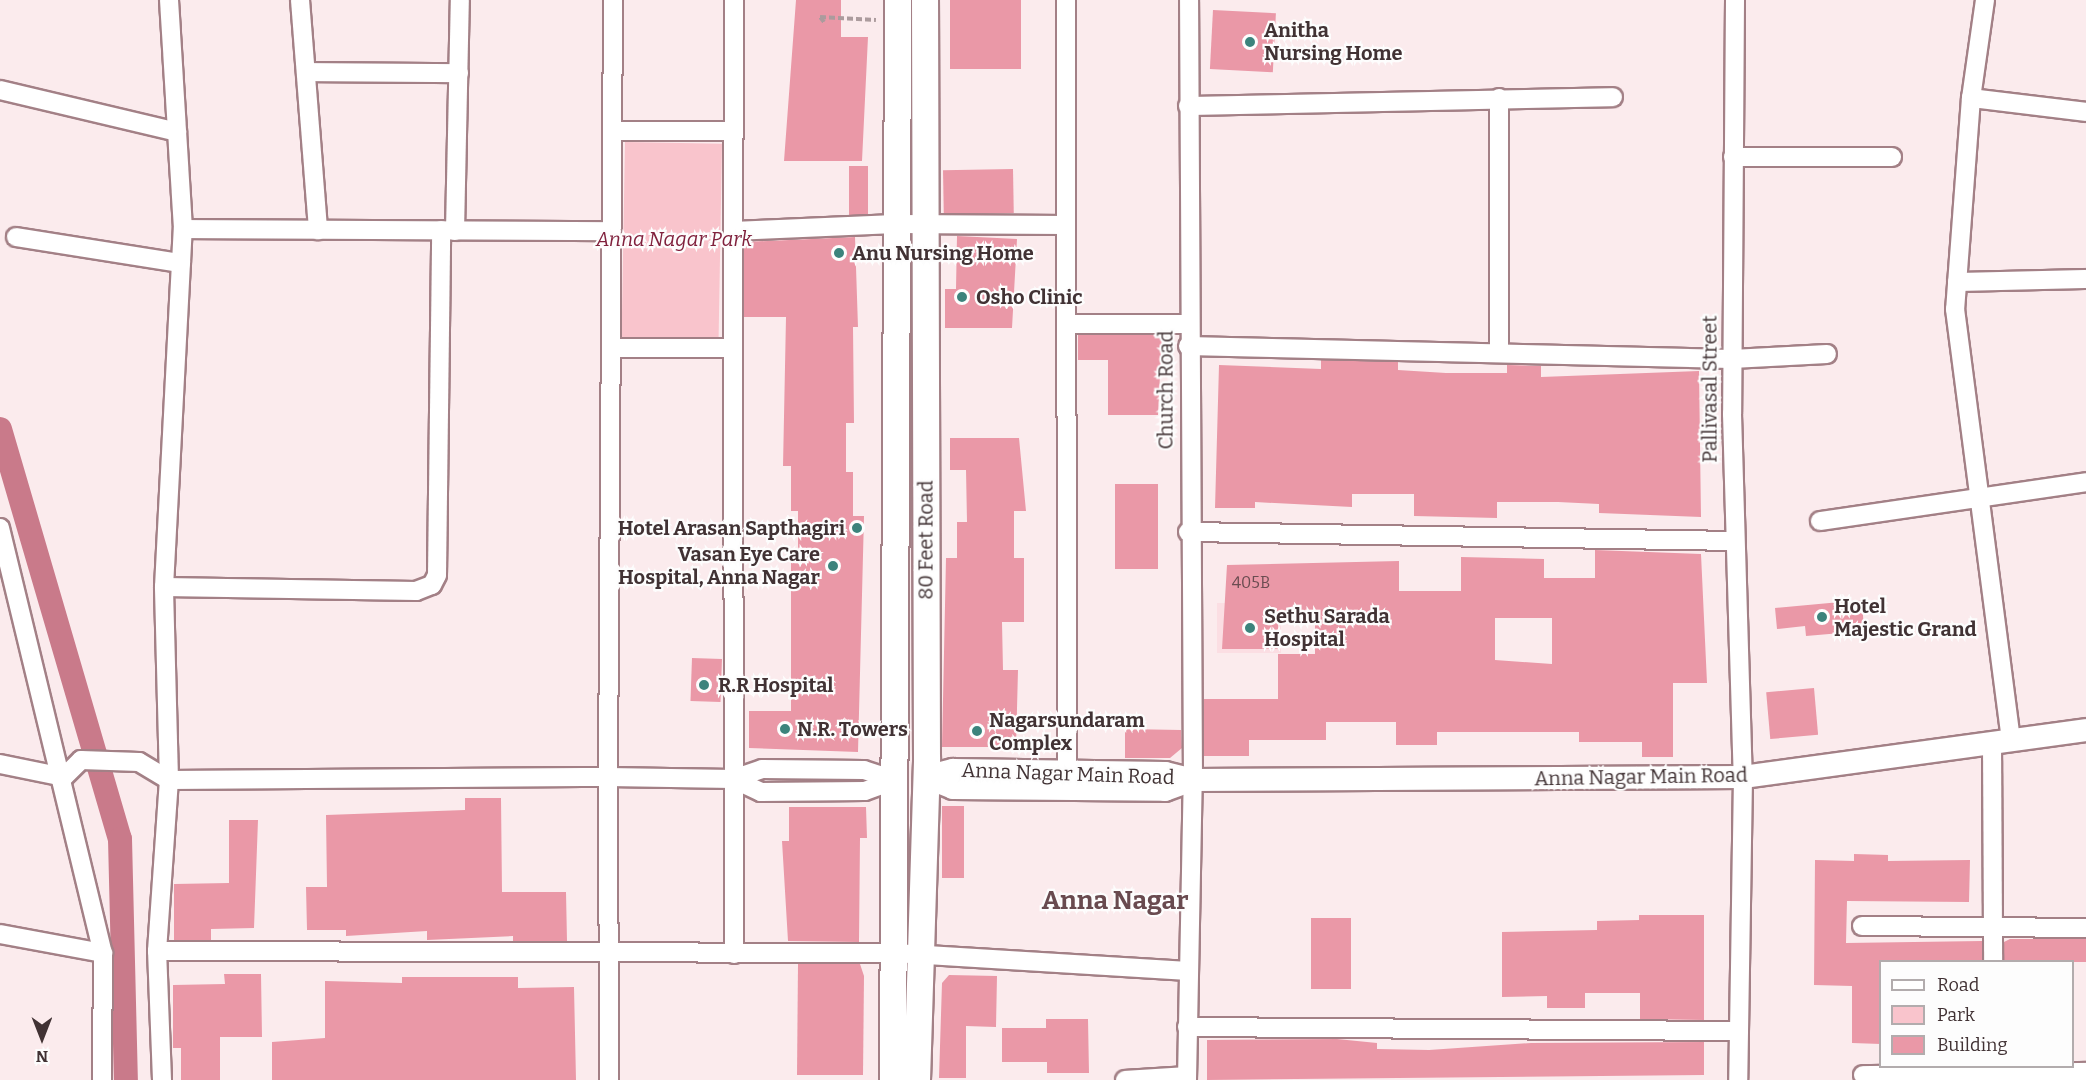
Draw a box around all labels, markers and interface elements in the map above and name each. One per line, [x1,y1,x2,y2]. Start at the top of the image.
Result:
place label: Anitha Nursing Home [1264,19,1403,66]
marker: Anitha Nursing Home [1241,33,1259,51]
park label: Anna Nagar Park [596,227,752,251]
place label: Anu Nursing Home [852,241,1034,265]
marker: Anu Nursing Home [830,244,848,262]
place label: Osho Clinic [976,285,1083,309]
marker: Osho Clinic [953,288,971,306]
street label: Pallivasal Street [1698,315,1722,463]
street label: Church Road [1154,331,1178,449]
street label: 80 Feet Road [914,480,938,600]
place label: Hotel Arasan Sapthagiri [618,516,845,540]
marker: Hotel Arasan Sapthagiri [850,521,864,535]
place label: Vasan Eye Care Hospital, Anna Nagar [618,542,820,589]
marker: Vasan Eye Care Hospital, Anna Nagar [824,557,842,575]
house number: 405B [1232,573,1270,593]
place label: Hotel Majestic Grand [1834,594,1977,641]
place label: Sethu Sarada Hospital [1264,604,1390,651]
marker: Hotel Majestic Grand [1815,610,1829,624]
marker: Sethu Sarada Hospital [1241,619,1259,637]
place label: R.R Hospital [718,673,834,697]
marker: R.R Hospital [695,676,713,694]
place label: Nagarsundaram Complex [989,708,1145,755]
place label: N.R. Towers [797,717,908,741]
marker: N.R. Towers [778,722,792,736]
marker: Nagarsundaram Complex [970,724,984,738]
street label: Anna Nagar Main Road [961,758,1175,790]
street label: Anna Nagar Main Road [1534,763,1748,791]
district label: Anna Nagar [1042,885,1188,917]
legend [1879,960,2074,1068]
text: Road [1937,974,1979,996]
text: Park [1937,1004,1975,1026]
north arrow [12,1008,72,1068]
text: Building [1937,1034,2008,1056]
text: N [36,1047,48,1066]

